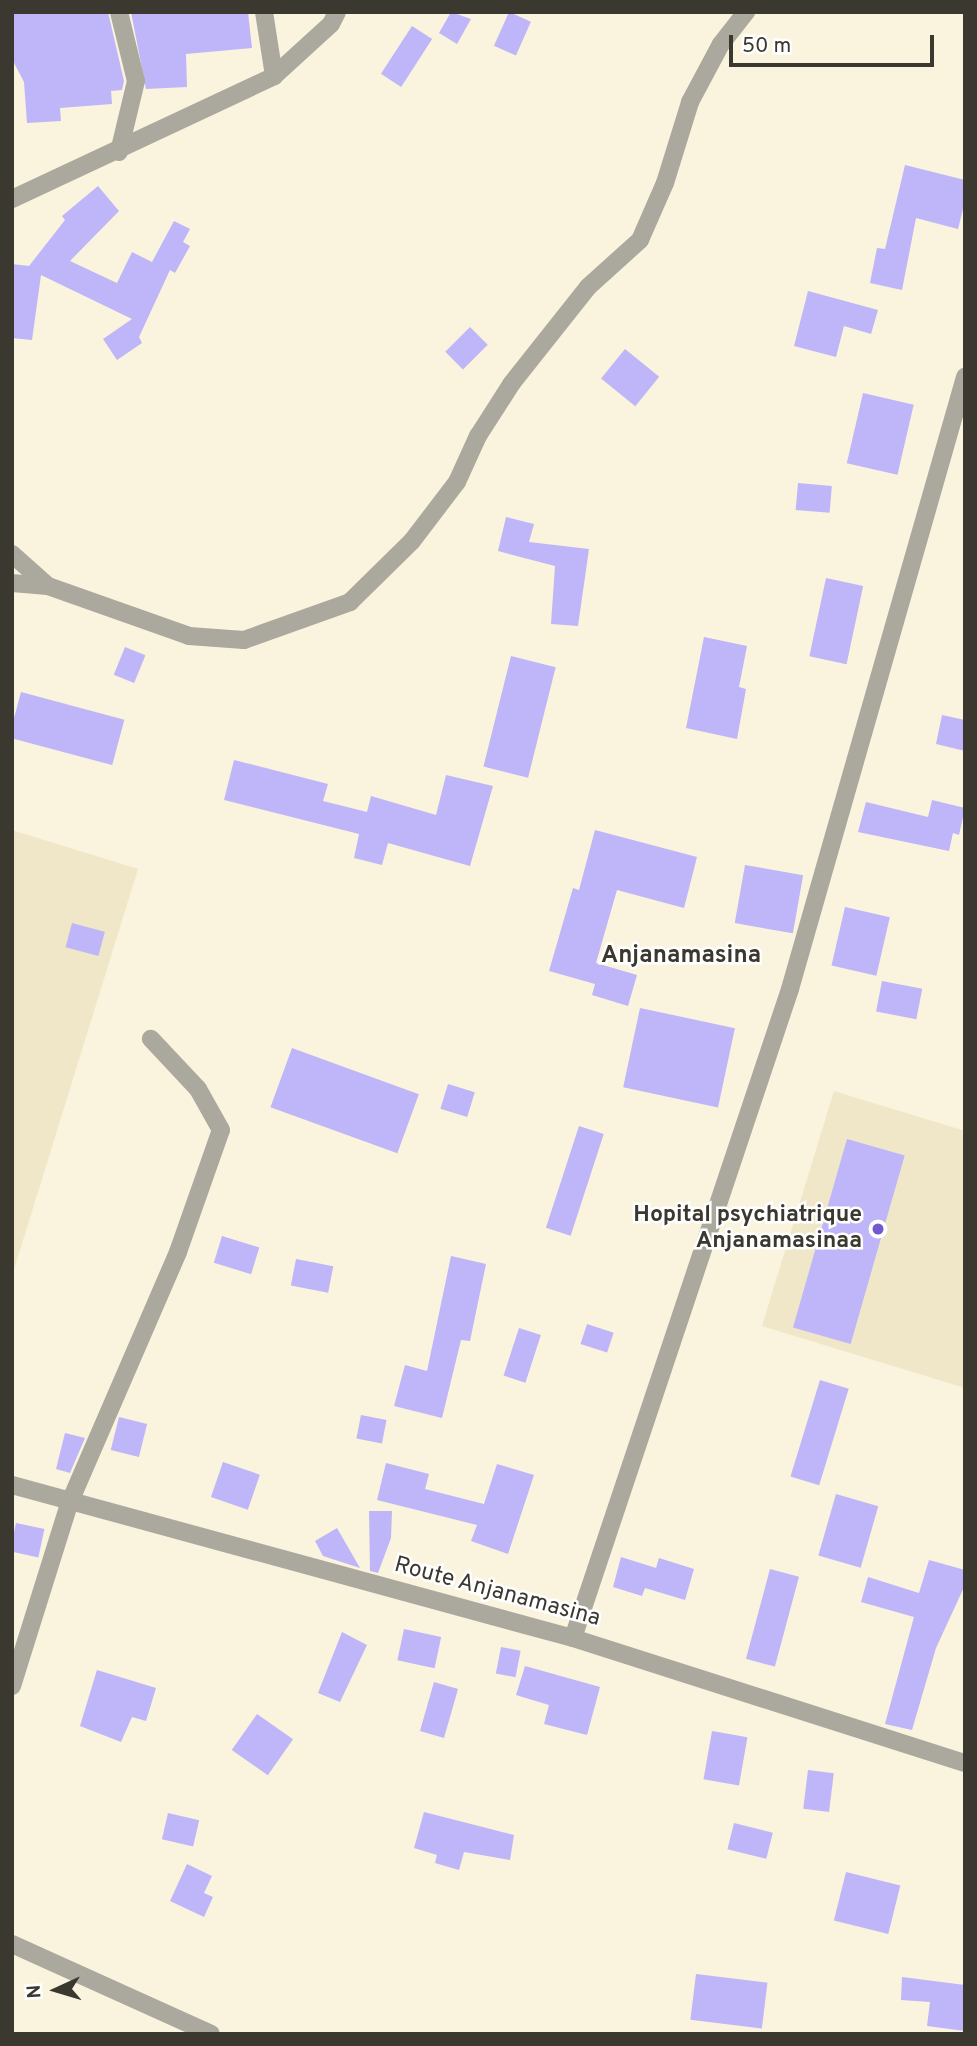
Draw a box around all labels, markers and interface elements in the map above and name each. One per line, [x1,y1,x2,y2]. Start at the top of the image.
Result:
scale bar [732,21,937,65]
text: 50 m [742,33,791,60]
district label: Anjanamasina [601,943,761,971]
place label: Hopital psychiatrique Anjanamasinaa [633,1202,862,1256]
marker: Hopital psychiatrique Anjanamasinaa [868,1219,888,1239]
street label: Route Anjanamasina [390,1552,604,1634]
north arrow [21,1955,91,2025]
text: N [23,1984,47,1999]

